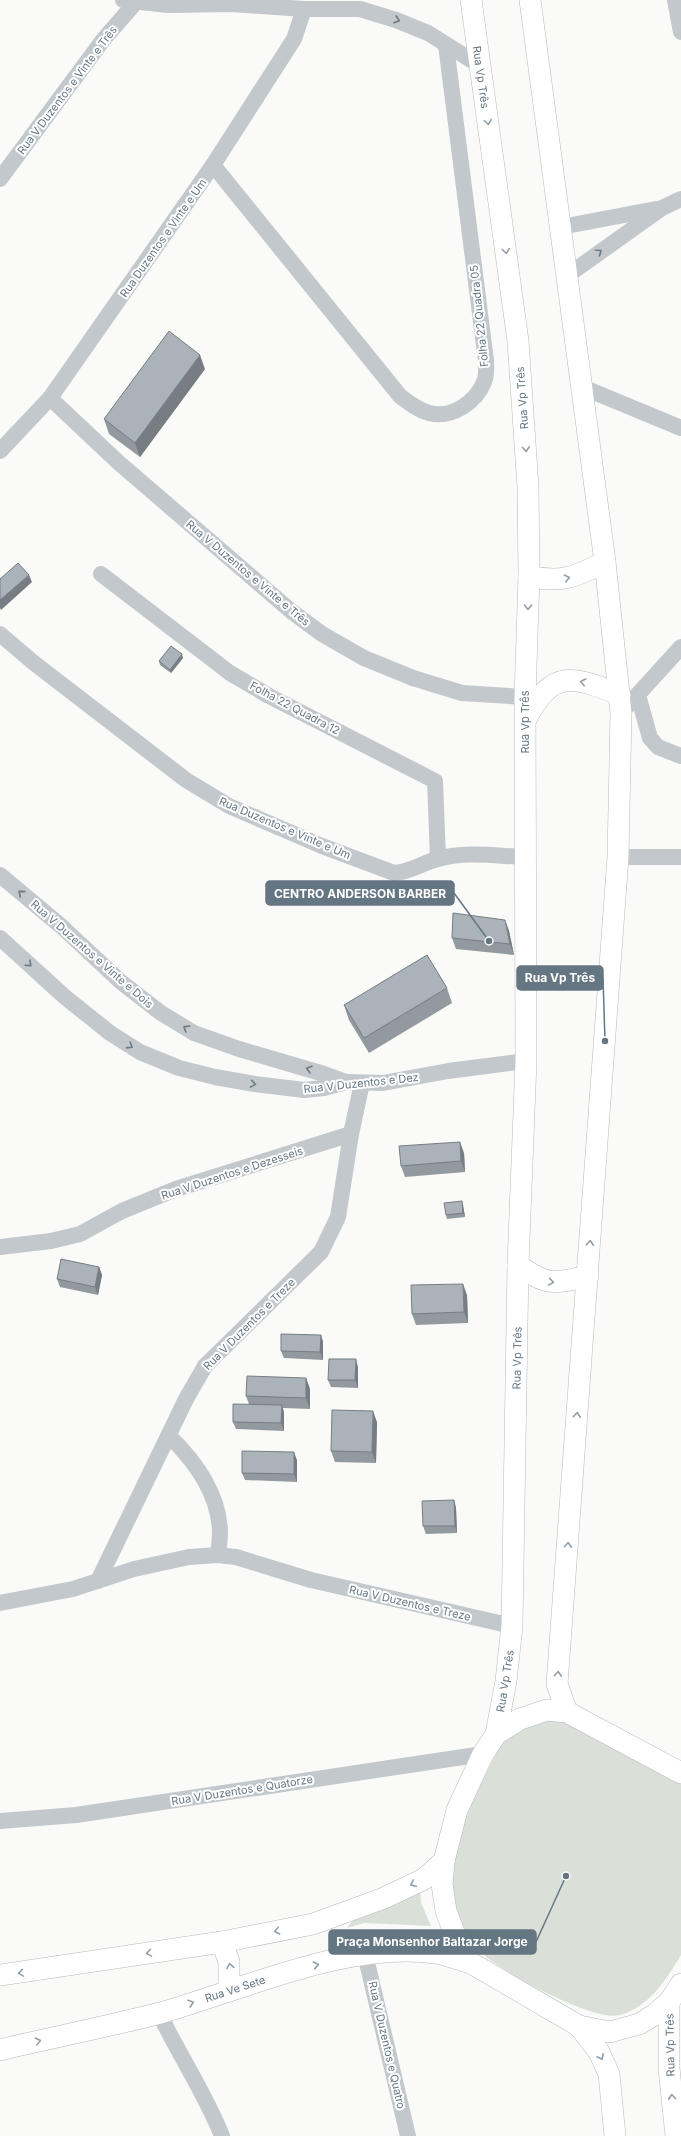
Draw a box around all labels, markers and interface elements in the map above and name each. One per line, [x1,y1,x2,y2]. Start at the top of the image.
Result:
one-way arrow [393,15,400,24]
street label: Rua V Duzentos e Vinte e Três [14,23,120,157]
street label: Rua Vp Três [470,45,492,109]
one-way arrow [483,119,492,125]
street label: Rua Duzentos e Vinte e Um [117,176,209,300]
one-way arrow [501,247,510,254]
one-way arrow [595,250,602,257]
street label: Folha 22 Quadra 05 [467,264,491,368]
street label: Rua Vp Três [513,366,531,430]
one-way arrow [521,446,530,453]
street label: Rua V Duzentos e Vinte e Três [183,517,313,629]
one-way arrow [564,574,571,583]
one-way arrow [524,604,532,610]
street label: Folha 22 Quadra 12 [248,678,342,738]
one-way arrow [580,678,586,686]
street label: Rua Vp Três [518,690,532,753]
street label: Rua Duzentos e Vinte e Um [217,794,353,862]
callout: CENTRO ANDERSON BARBER [266,881,454,905]
text: CENTRO ANDERSON BARBER [274,886,446,901]
one-way arrow [18,890,25,897]
street label: Rua V Duzentos e Vinte e Dois [28,897,156,1011]
one-way arrow [24,960,32,967]
callout: Rua Vp Três [517,966,603,990]
text: Rua Vp Três [525,970,595,985]
one-way arrow [183,1026,190,1033]
one-way arrow [126,1041,133,1048]
one-way arrow [306,1065,313,1074]
street label: Rua V Duzentos e Dez [303,1070,419,1096]
one-way arrow [250,1079,256,1088]
street label: Rua V Duzentos e Dezesseis [159,1143,305,1203]
one-way arrow [585,1240,594,1246]
street label: Rua V Duzentos e Treze [200,1275,298,1373]
one-way arrow [548,1277,554,1286]
street label: Rua Vp Três [509,1326,525,1390]
one-way arrow [573,1412,582,1418]
one-way arrow [563,1542,572,1548]
street label: Rua V Duzentos e Treze [348,1582,472,1624]
street label: Rua Vp Três [493,1649,517,1713]
one-way arrow [553,1671,562,1677]
street label: Rua V Duzentos e Quatorze [170,1772,314,1808]
one-way arrow [410,1879,417,1887]
one-way arrow [274,1926,280,1934]
callout: Praça Monsenhor Baltazar Jorge [329,1930,536,1954]
text: Praça Monsenhor Baltazar Jorge [336,1934,528,1949]
one-way arrow [146,1948,152,1957]
one-way arrow [312,1962,319,1970]
one-way arrow [226,1963,235,1969]
one-way arrow [18,1968,24,1977]
street label: Rua Ve Sete [203,1973,267,2005]
street label: Rua V Duzentos e Quatro [365,1980,409,2111]
one-way arrow [188,1999,195,2008]
street label: Rua Vp Três [662,2013,678,2077]
one-way arrow [35,2037,41,2045]
one-way arrow [596,2053,604,2061]
one-way arrow [668,2094,677,2100]

